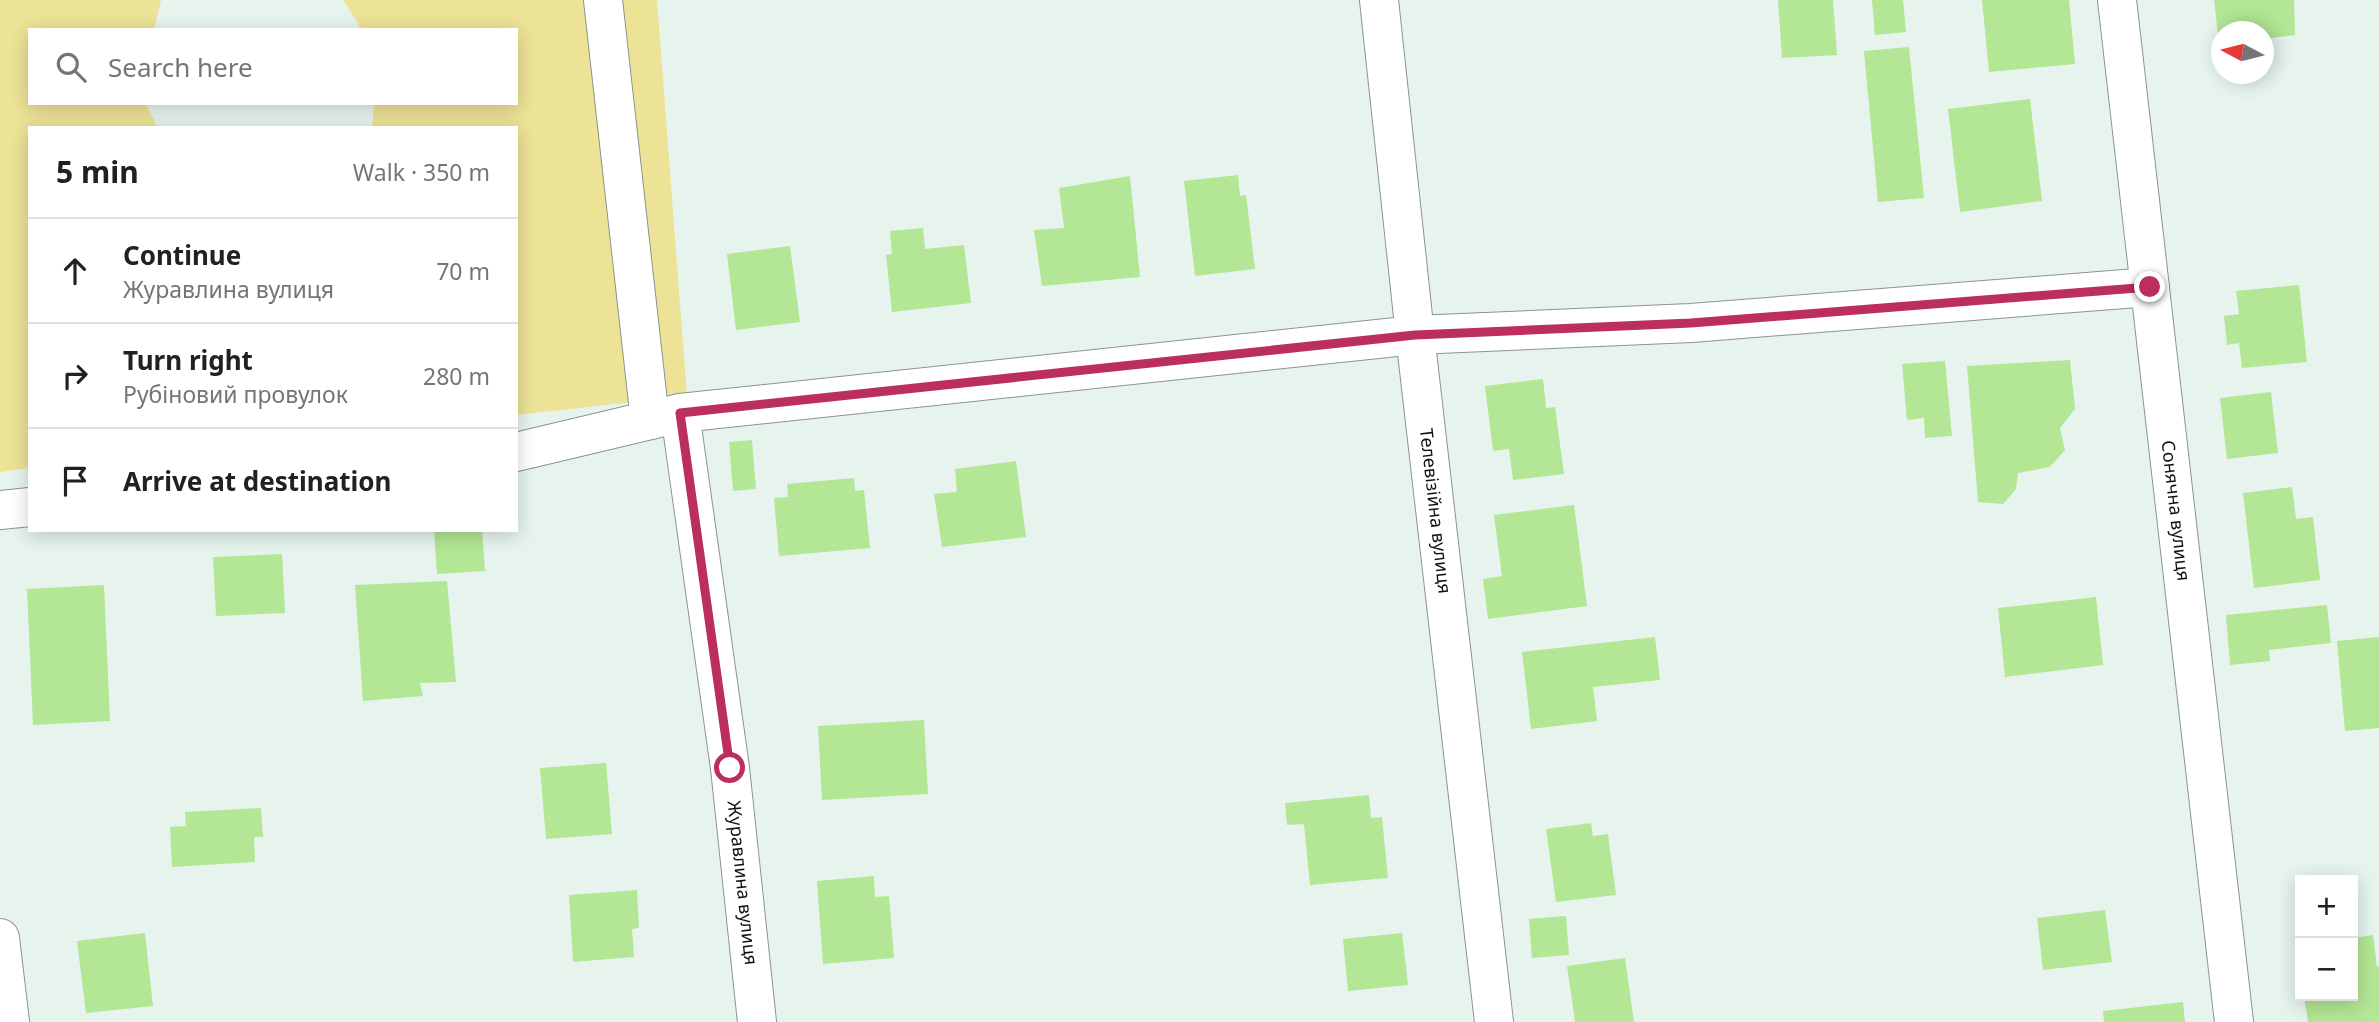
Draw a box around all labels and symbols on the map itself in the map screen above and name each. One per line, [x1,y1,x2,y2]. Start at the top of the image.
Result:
north arrow [2211,21,2274,84]
route end [2134,271,2165,302]
street label: Телевізійна вулиця [1415,427,1458,595]
street label: Сонячна вулиця [2156,439,2196,582]
route start [714,752,745,783]
street label: Журавлина вулиця [723,799,764,966]

